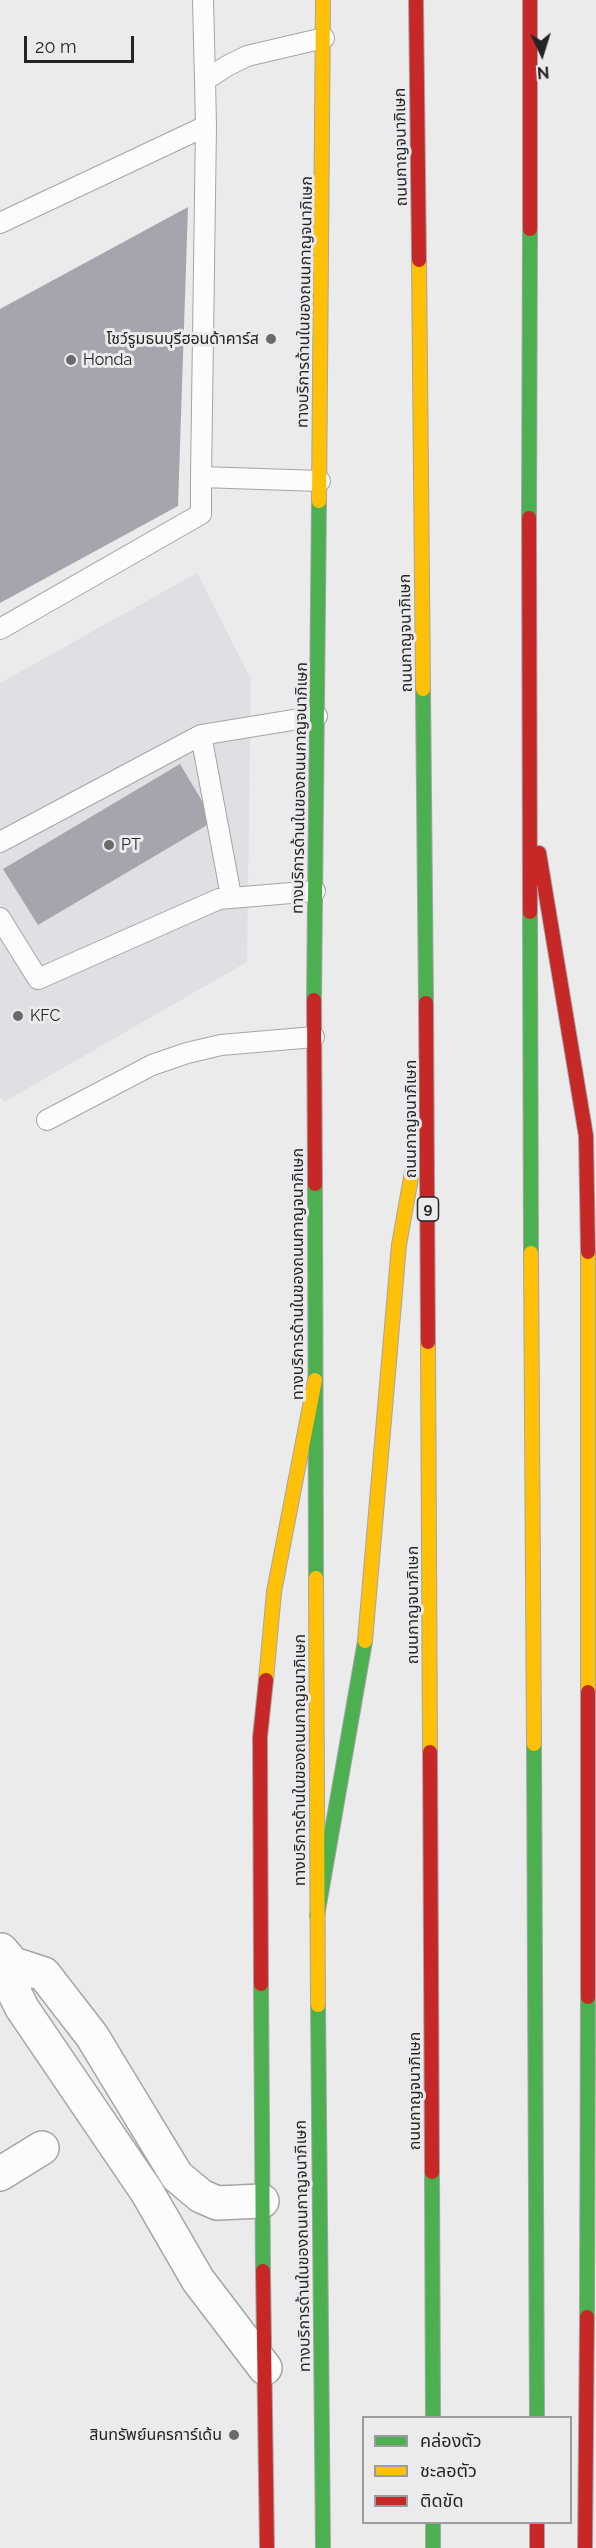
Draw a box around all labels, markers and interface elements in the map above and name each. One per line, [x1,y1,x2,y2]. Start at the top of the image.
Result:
scale bar [27,24,136,62]
north arrow [512,24,572,84]
text: 20 m [35,36,77,57]
text: N [537,63,550,82]
street label: ถนนกาญจนาภิเษก [390,87,412,207]
street label: ทางบริการด้านในของถนนกาญจนาภิเษก [293,176,317,428]
place label: โชว์รูมธนบุรีฮอนด้าคาร์ส [106,329,259,349]
marker: โชว์รูมธนบุรีฮอนด้าคาร์ส [264,332,278,346]
place label: Honda [83,350,132,370]
marker: Honda [64,353,78,367]
street label: ถนนกาญจนาภิเษก [395,573,417,693]
street label: ทางบริการด้านในของถนนกาญจนาภิเษก [288,662,312,914]
place label: PT [121,835,141,855]
marker: PT [102,838,116,852]
place label: KFC [30,1006,60,1026]
marker: KFC [11,1009,25,1023]
street label: ถนนกาญจนาภิเษก [401,1060,421,1178]
street label: ทางบริการด้านในของถนนกาญจนาภิเษก [288,1148,308,1400]
road number: 9 [418,1197,438,1221]
street label: ถนนกาญจนาภิเษก [403,1546,423,1664]
street label: ทางบริการด้านในของถนนกาญจนาภิเษก [290,1634,310,1886]
street label: ถนนกาญจนาภิเษก [405,2032,425,2150]
street label: ทางบริการด้านในของถนนกาญจนาภิเษก [291,2120,315,2372]
legend [362,2416,572,2524]
place label: สินทรัพย์นครการ์เด้น [89,2425,222,2445]
marker: สินทรัพย์นครการ์เด้น [227,2428,241,2442]
text: คล่องตัว [420,2430,482,2451]
text: ชะลอตัว [420,2460,477,2481]
text: ติดขัด [420,2490,463,2511]

